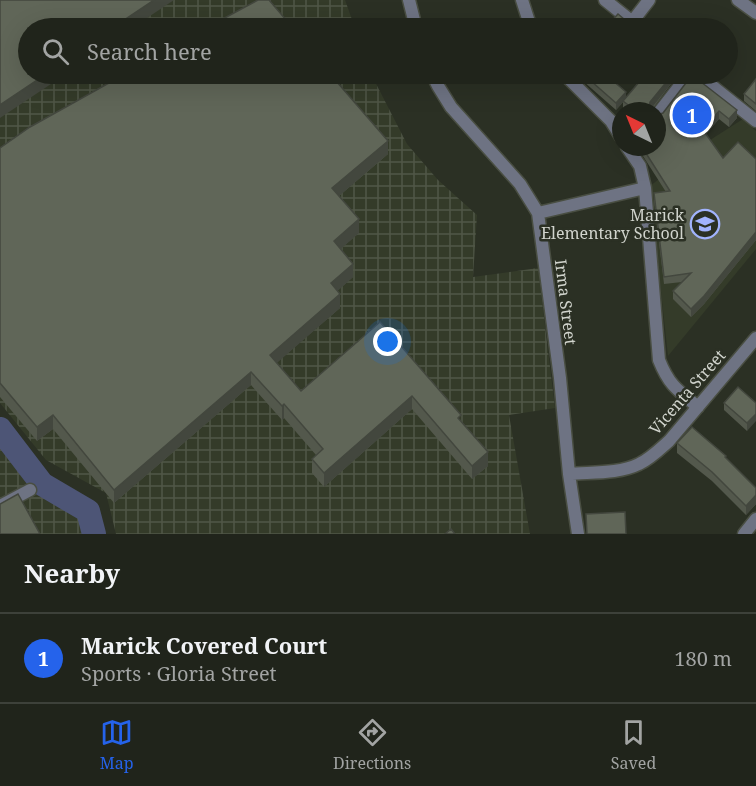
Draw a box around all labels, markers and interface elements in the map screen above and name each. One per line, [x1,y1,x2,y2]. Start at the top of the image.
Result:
search box [18,18,738,84]
icon: search [39,35,72,68]
text: Search here [87,36,212,66]
pin: 1 [672,92,712,138]
north arrow [612,102,666,156]
place label: Marick Elementary School [541,204,685,244]
school or university icon: Marick Elementary School [689,208,721,240]
street label: Irma Street [550,258,582,347]
your location [373,327,402,356]
street label: Vicenta Street [644,344,730,439]
text: Nearby [24,555,120,591]
text: Marick Covered Court [81,630,327,660]
text: 1 [38,645,49,672]
text: 180 m [674,645,732,672]
text: Sports · Gloria Street [81,660,277,687]
tab: Map [100,716,134,774]
tab: Directions [333,716,411,774]
tab: Saved [611,716,656,774]

